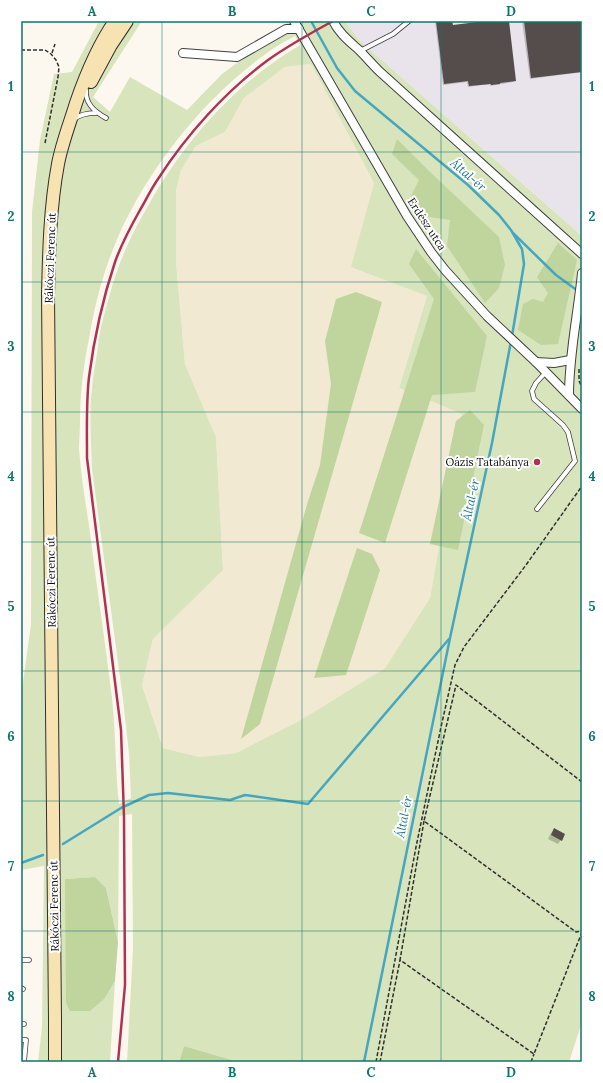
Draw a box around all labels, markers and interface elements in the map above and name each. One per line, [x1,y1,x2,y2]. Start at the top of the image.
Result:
text: A [88,3,97,20]
text: B [228,3,237,20]
text: C [367,3,376,20]
text: D [506,3,516,20]
text: 1 [8,78,14,95]
text: 1 [589,78,595,95]
water label: Által-ér [447,154,490,194]
street label: Erdész utca [405,195,449,253]
text: 2 [8,208,15,225]
text: 2 [589,208,596,225]
street label: Rákóczi Ferenc út [41,212,59,304]
text: 3 [7,338,15,355]
text: 3 [588,338,596,355]
place label: Oázis Tatabánya [445,455,529,469]
marker: Oázis Tatabánya [532,457,542,467]
text: 4 [7,468,15,485]
text: 4 [588,468,596,485]
water label: Által-ér [459,477,482,523]
street label: Rákóczi Ferenc út [43,536,59,628]
text: 5 [7,598,15,615]
text: 5 [588,598,596,615]
text: 6 [7,728,15,745]
text: 6 [588,728,596,745]
water label: Által-ér [392,794,415,840]
text: 7 [8,858,14,875]
text: 7 [589,858,595,875]
street label: Rákóczi Ferenc út [46,860,62,952]
text: 8 [7,988,15,1005]
text: 8 [588,988,596,1005]
text: A [88,1064,97,1081]
text: B [228,1064,237,1081]
text: C [367,1064,376,1081]
text: D [506,1064,516,1081]

